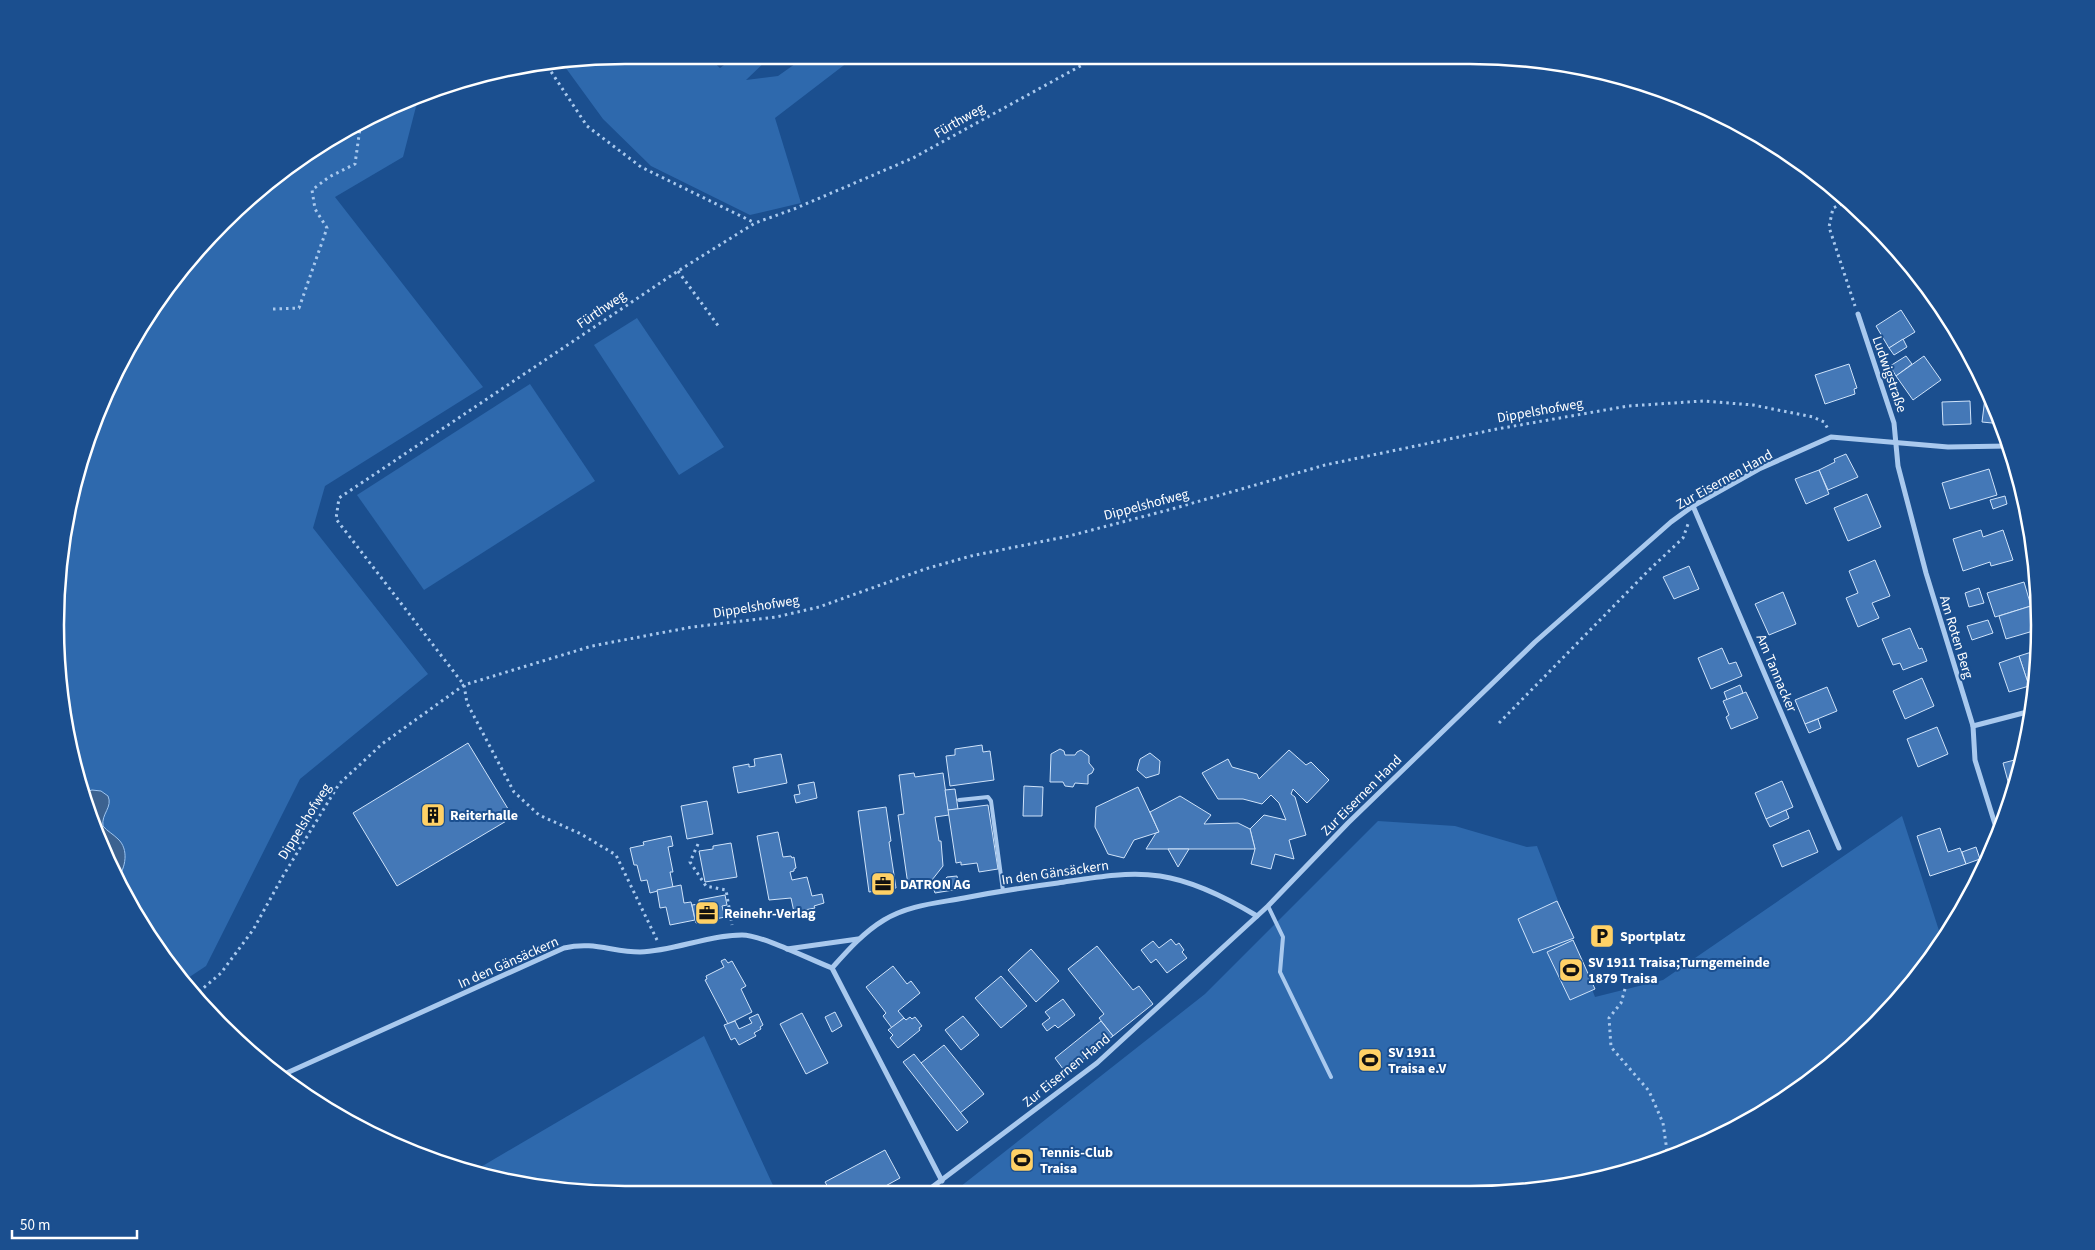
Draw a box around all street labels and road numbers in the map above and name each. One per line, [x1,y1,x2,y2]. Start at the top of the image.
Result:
street label: Fürthweg [931,98,988,143]
street label: Fürthweg [573,286,630,334]
street label: Ludwigstraße [1867,333,1911,415]
street label: Dippelshofweg [1496,394,1585,428]
street label: Zur Eisernen Hand [1673,445,1776,515]
street label: Dippelshofweg [1102,484,1191,526]
street label: Dippelshofweg [712,590,801,624]
street label: Am Roten Berg [1934,593,1978,681]
street label: Am Tannacker [1751,631,1802,716]
street label: Zur Eisernen Hand [1317,751,1407,841]
street label: Dippelshofweg [273,779,336,864]
street label: In den Gänsäckern [1000,856,1110,890]
street label: In den Gänsäckern [455,932,562,994]
street label: Zur Eisernen Hand [1018,1029,1115,1112]

